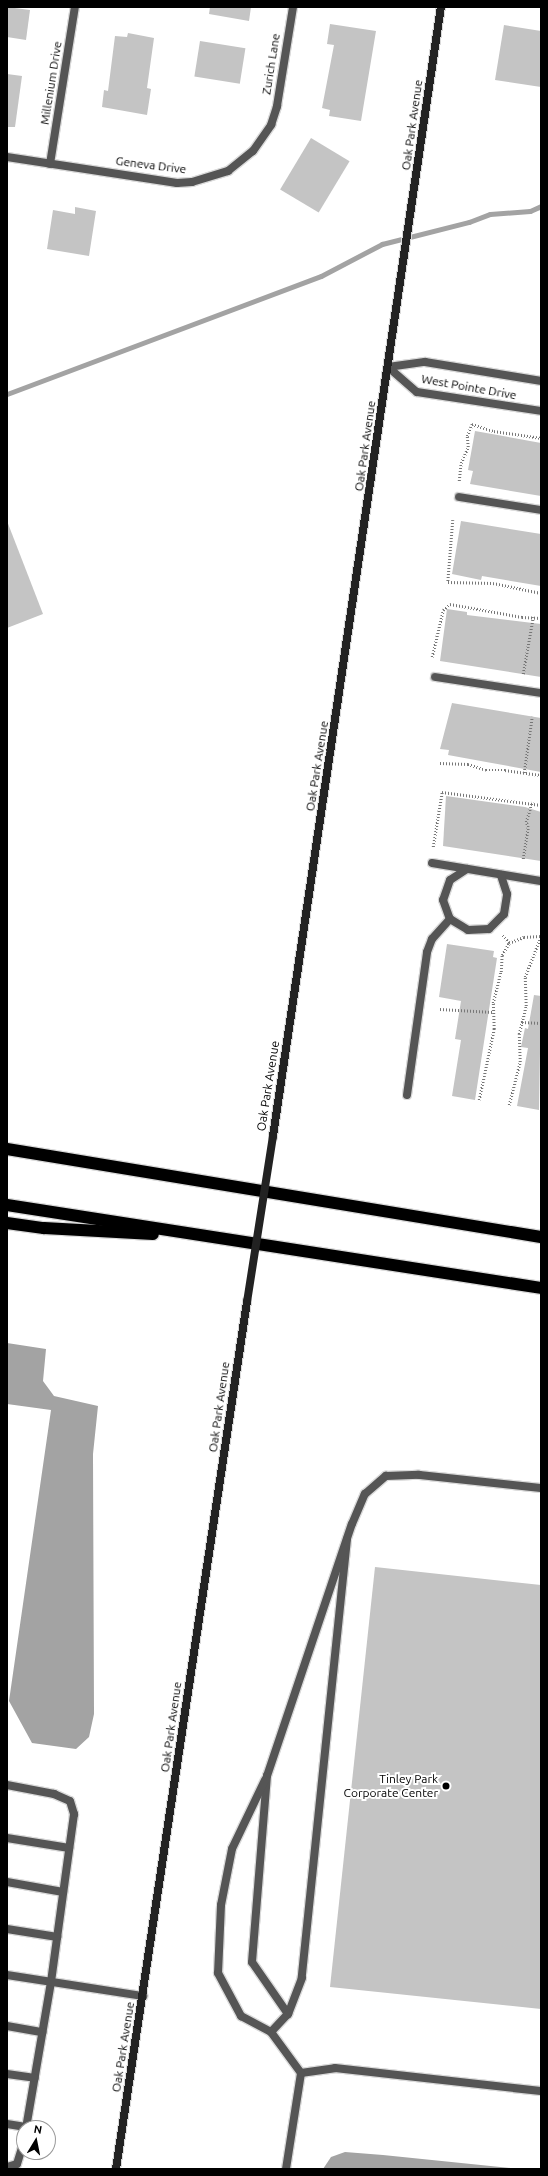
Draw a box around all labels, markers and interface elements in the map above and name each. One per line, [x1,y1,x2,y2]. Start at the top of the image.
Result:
street label: Zurich Lane [259,32,283,96]
street label: Millenium Drive [37,40,65,126]
street label: Oak Park Avenue [399,79,425,171]
street label: Geneva Drive [115,154,187,176]
street label: West Pointe Drive [420,372,518,402]
street label: Oak Park Avenue [352,400,378,492]
street label: Oak Park Avenue [303,720,331,812]
street label: Oak Park Avenue [254,1040,282,1132]
street label: Oak Park Avenue [206,1361,232,1453]
street label: Oak Park Avenue [158,1681,184,1773]
place label: Tinley Park Corporate Center [344,1772,438,1800]
marker: Tinley Park Corporate Center [441,1781,451,1791]
street label: Oak Park Avenue [109,2001,137,2093]
north arrow [16,2120,56,2160]
text: N [33,2123,43,2136]

